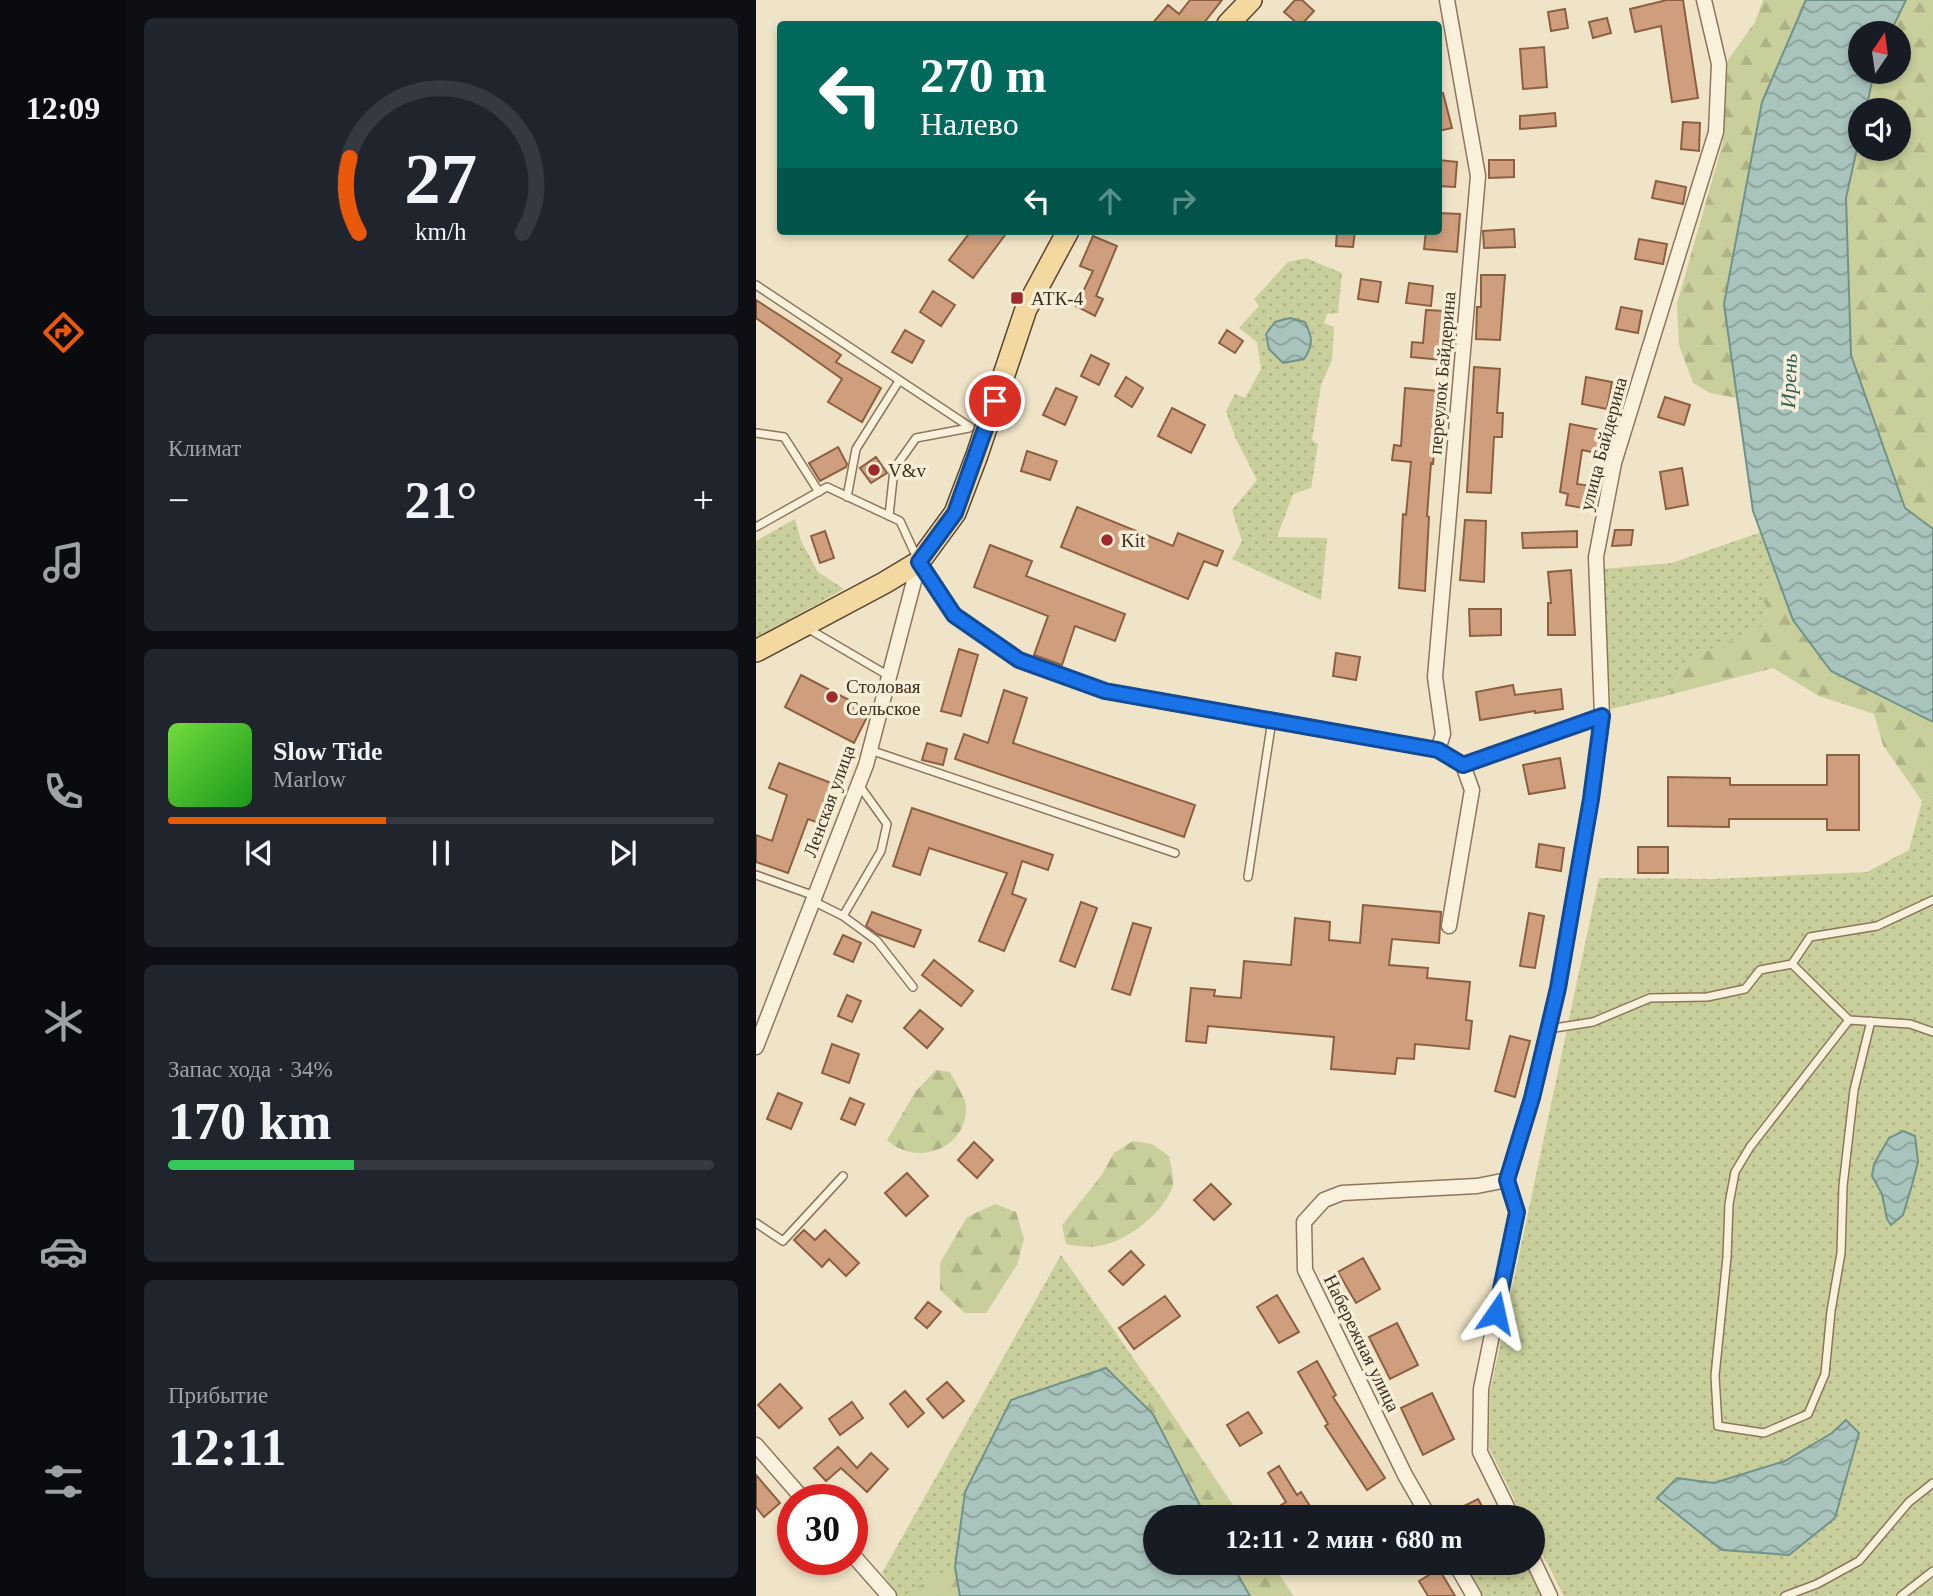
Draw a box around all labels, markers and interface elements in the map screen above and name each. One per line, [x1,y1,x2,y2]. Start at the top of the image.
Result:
north arrow [1848,21,1911,84]
map controls [1848,21,1911,161]
text: 270 m [920,48,1047,103]
icon: left [805,49,896,140]
text: 12:09 [26,90,100,126]
button: sound [1848,98,1911,161]
text: Налево [920,106,1019,142]
text: 27 [405,138,477,219]
icon: left [1018,182,1056,220]
icon: ahead [1091,182,1129,220]
icon: right [1164,182,1202,220]
text: km/h [415,218,467,245]
place label: АТК-4 [1031,288,1084,309]
marker: АТК-4 [1009,290,1025,306]
street label: переулок Байдерина [1424,290,1460,455]
icon: directions [39,308,88,357]
water label: Ирень [1776,353,1802,410]
pin [965,371,1025,431]
street label: улица Байдерина [1575,374,1631,513]
icon: arrive [976,382,1014,420]
text: Климат [168,436,241,461]
place label: V&v [888,460,927,481]
marker: V&v [866,462,882,478]
text: 21° [405,472,477,529]
text: − [168,479,189,521]
text: + [693,479,714,521]
place label: Kit [1121,530,1146,551]
marker: Kit [1099,532,1115,548]
icon: music [39,538,88,587]
place label: Столовая Сельское [846,676,921,719]
marker: Столовая Сельское [824,689,840,705]
text: Slow Tide [273,737,383,766]
street label: Ленская улица [799,742,859,860]
icon: phone [39,767,88,816]
text: Marlow [273,767,346,792]
icon: previous [240,834,278,872]
icon: pause [422,834,460,872]
icon: next [604,834,642,872]
icon: climate [39,997,88,1046]
text: Запас хода · 34% [168,1057,333,1082]
text: 170 km [168,1093,331,1150]
icon: car [39,1227,88,1276]
street label: Набережная улица [1320,1271,1405,1416]
position arrow [1459,1276,1533,1350]
text: Прибытие [168,1383,268,1408]
text: 12:11 [168,1419,286,1476]
icon: filters [39,1457,88,1506]
speed limit sign: 30 [777,1484,868,1575]
text: 12:11 · 2 мин · 680 m [1226,1525,1462,1554]

